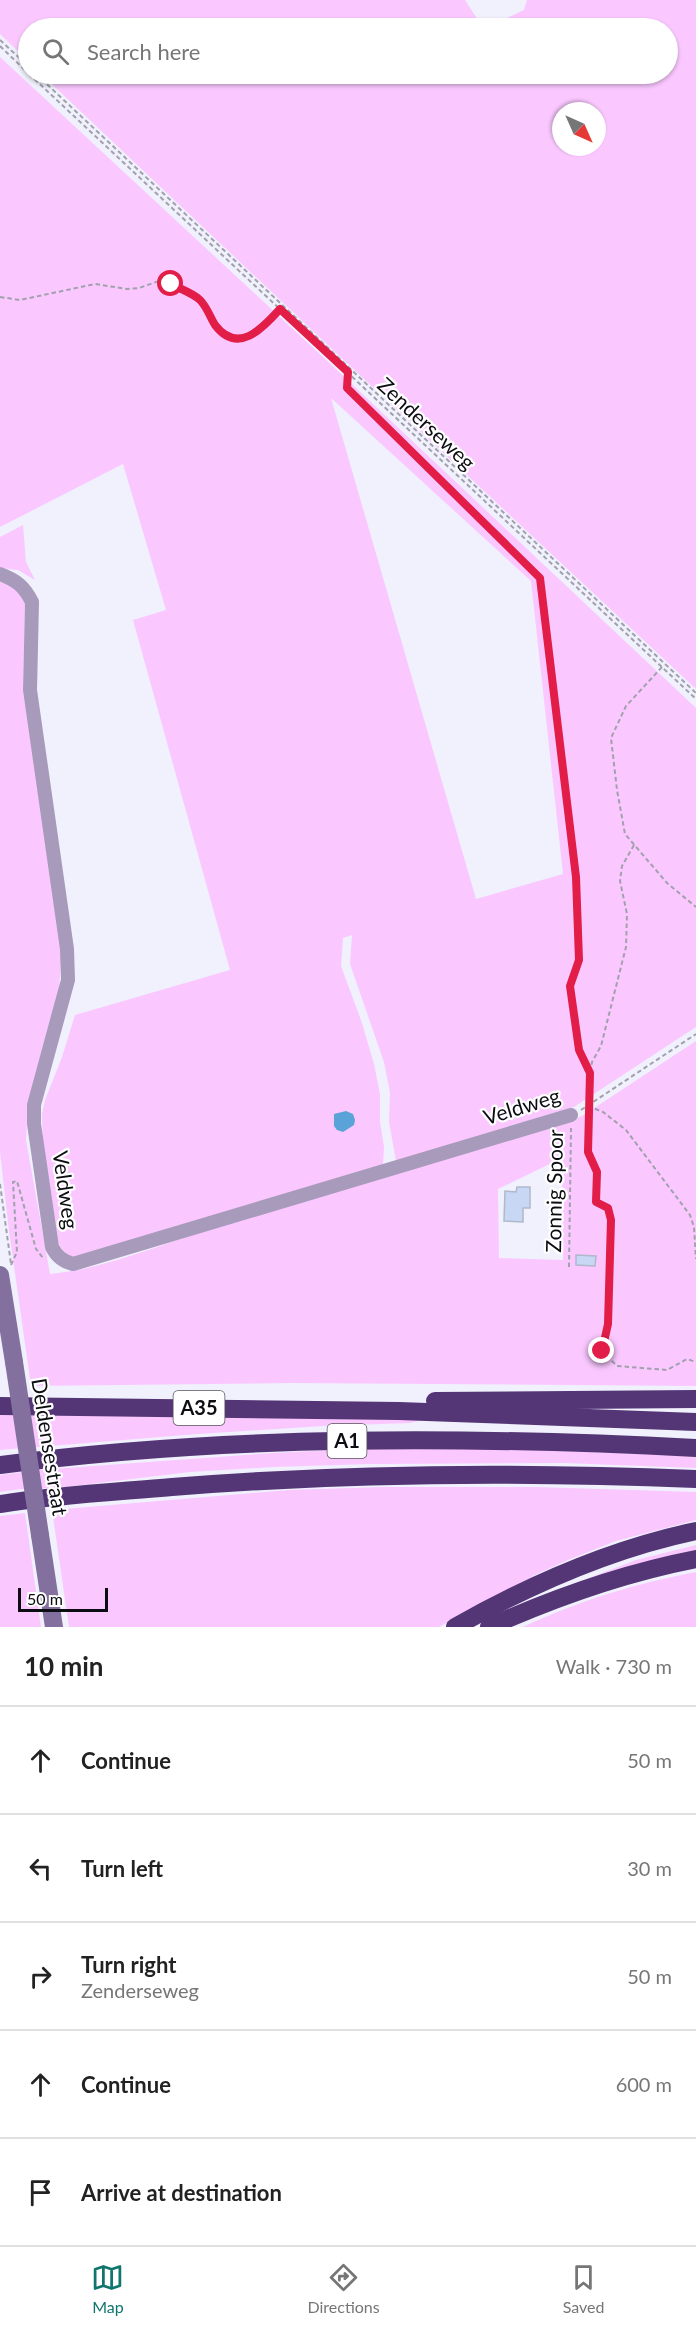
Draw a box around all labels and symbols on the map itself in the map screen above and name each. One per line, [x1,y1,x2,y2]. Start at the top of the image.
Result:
north arrow [552,102,606,156]
route start [157,270,183,296]
street label: Zenderseweg [373,372,481,474]
street label: Veldweg [480,1082,563,1129]
street label: Zonnig Spoor [540,1129,567,1253]
street label: Veldweg [49,1149,84,1231]
route end [588,1337,614,1363]
street label: Deldensestraat [27,1376,74,1518]
road number: A35 [174,1391,224,1425]
road number: A1 [328,1424,366,1458]
scale bar [18,1585,108,1612]

